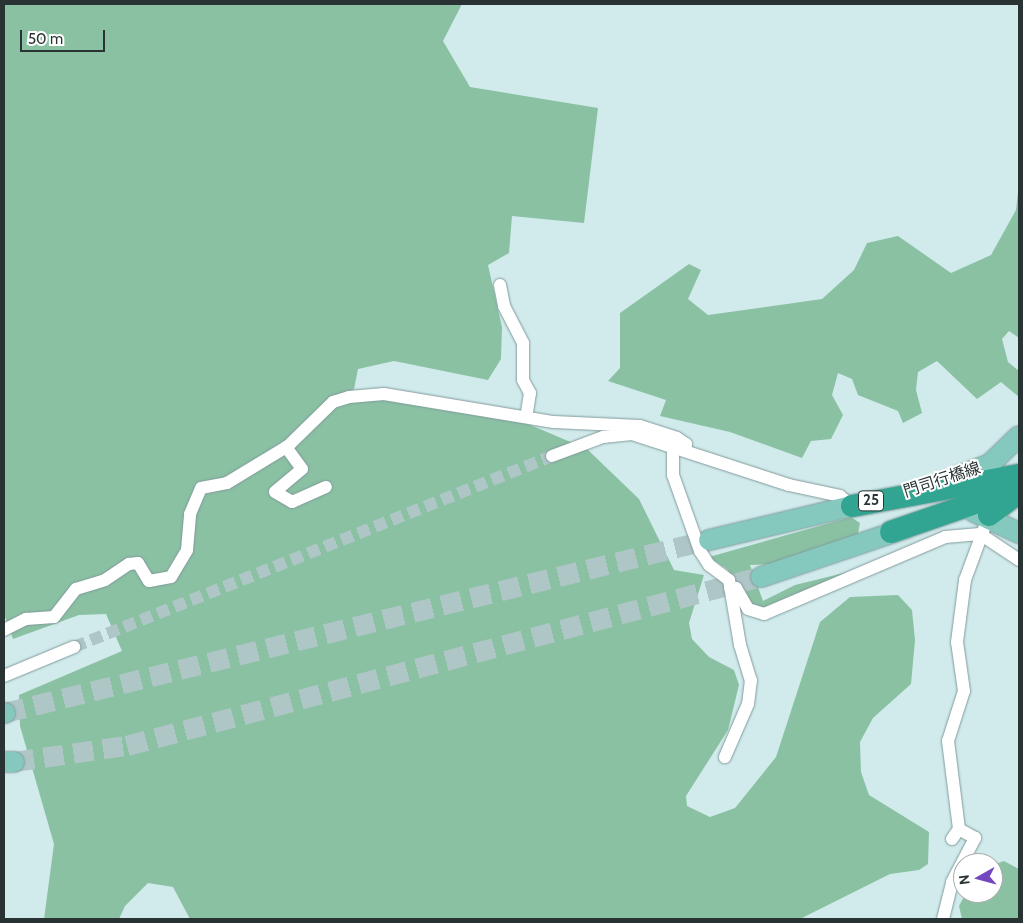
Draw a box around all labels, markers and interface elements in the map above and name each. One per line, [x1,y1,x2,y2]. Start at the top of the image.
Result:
scale bar [22,20,108,52]
text: 50 m [28,30,63,48]
street label: 門司行橋線 [901,459,983,501]
road number: 25 [857,488,885,514]
north arrow [953,853,1003,903]
text: N [955,874,974,886]

